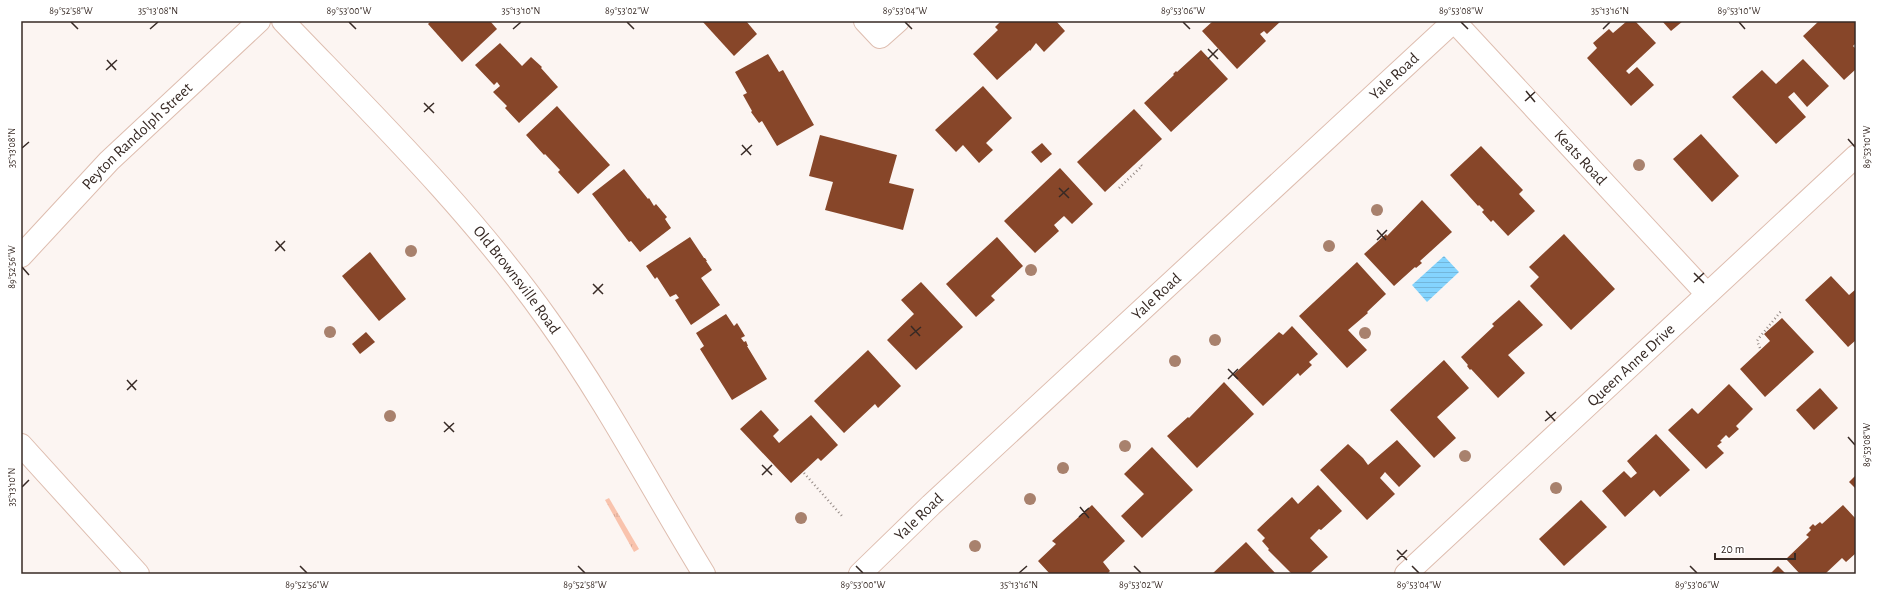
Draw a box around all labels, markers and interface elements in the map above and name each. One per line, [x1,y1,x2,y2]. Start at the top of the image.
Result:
text: 89°52'58"W [49,6,93,16]
text: 35°13'08"N [138,6,178,16]
text: 89°53'00"W [327,6,371,16]
text: 35°13'10"N [502,6,540,16]
text: 89°53'02"W [605,6,649,16]
text: 89°53'04"W [883,6,927,16]
text: 89°53'06"W [1161,6,1205,16]
text: 89°53'08"W [1439,6,1483,16]
text: 35°13'16"N [1591,6,1629,16]
text: 89°53'10"W [1718,6,1761,16]
street label: Yale Road [1366,50,1422,103]
street label: Peyton Randolph Street [79,80,195,193]
text: 89°53'10"W [1862,125,1872,168]
street label: Keats Road [1551,127,1610,188]
text: 35°13'08"N [7,128,17,168]
street label: Old Brownsville Road [470,223,563,337]
text: 89°52'56"W [7,245,17,289]
street label: Yale Road [1129,270,1184,323]
street label: Queen Anne Drive [1584,321,1678,410]
text: 89°53'08"W [1862,423,1872,467]
text: 35°13'10"N [7,468,17,506]
street label: Yale Road [891,490,946,544]
scale bar [1715,535,1795,561]
text: 20 m [1721,543,1744,555]
text: 89°52'56"W [285,580,329,590]
text: 89°52'58"W [563,580,607,590]
text: 89°53'00"W [841,580,885,590]
text: 35°13'16"N [1000,580,1038,590]
text: 89°53'02"W [1119,580,1163,590]
text: 89°53'04"W [1397,580,1441,590]
text: 89°53'06"W [1675,580,1719,590]

